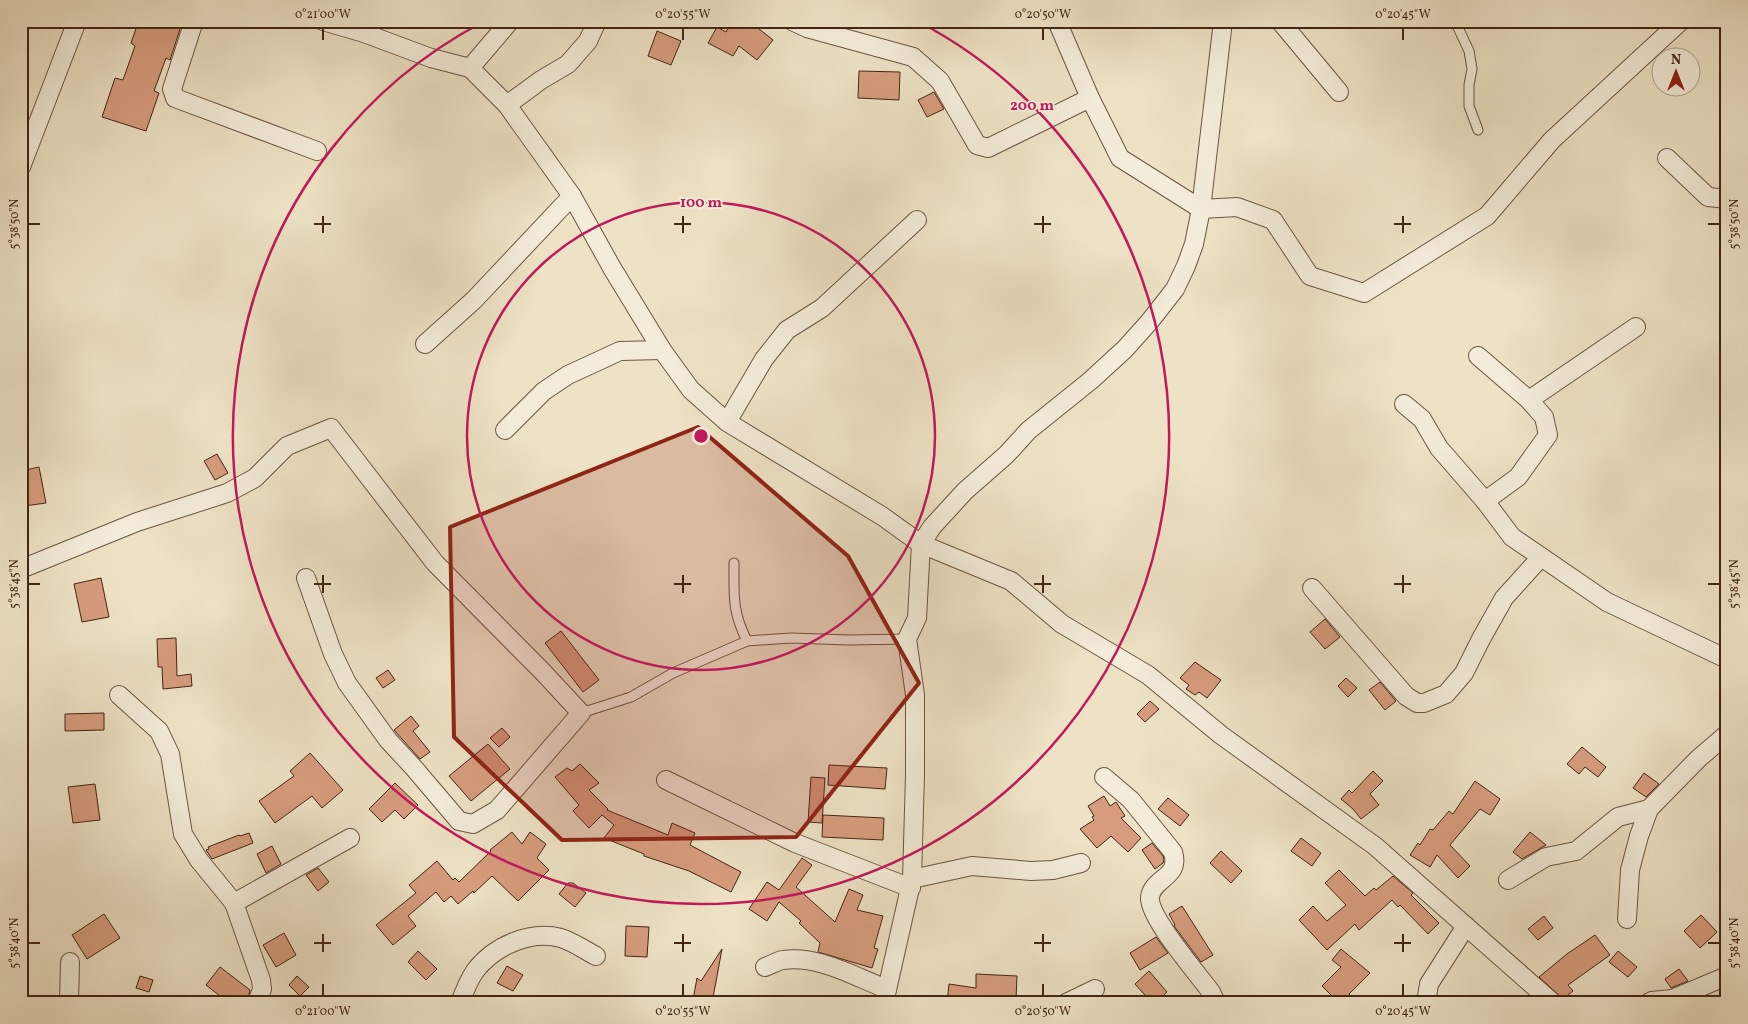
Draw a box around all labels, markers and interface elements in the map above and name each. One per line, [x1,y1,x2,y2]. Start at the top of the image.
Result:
text: 0°21'00"W [295,7,351,23]
text: 0°20'55"W [655,7,711,23]
text: 0°20'50"W [1015,7,1071,23]
text: 0°20'45"W [1375,7,1431,23]
north arrow [1650,48,1700,98]
text: N [1671,51,1681,70]
text: 200 m [1010,96,1054,117]
text: 100 m [680,193,723,214]
text: 5°38'50"N [7,199,23,249]
text: 5°38'50"N [1727,199,1743,249]
centre of rings [692,427,710,445]
text: 5°38'45"N [7,559,23,609]
text: 5°38'45"N [1727,559,1743,609]
text: 5°38'40"N [7,917,23,968]
text: 5°38'40"N [1727,917,1743,968]
text: 0°21'00"W [295,1004,351,1020]
text: 0°20'55"W [655,1004,711,1020]
text: 0°20'50"W [1015,1004,1071,1020]
text: 0°20'45"W [1375,1004,1431,1020]

